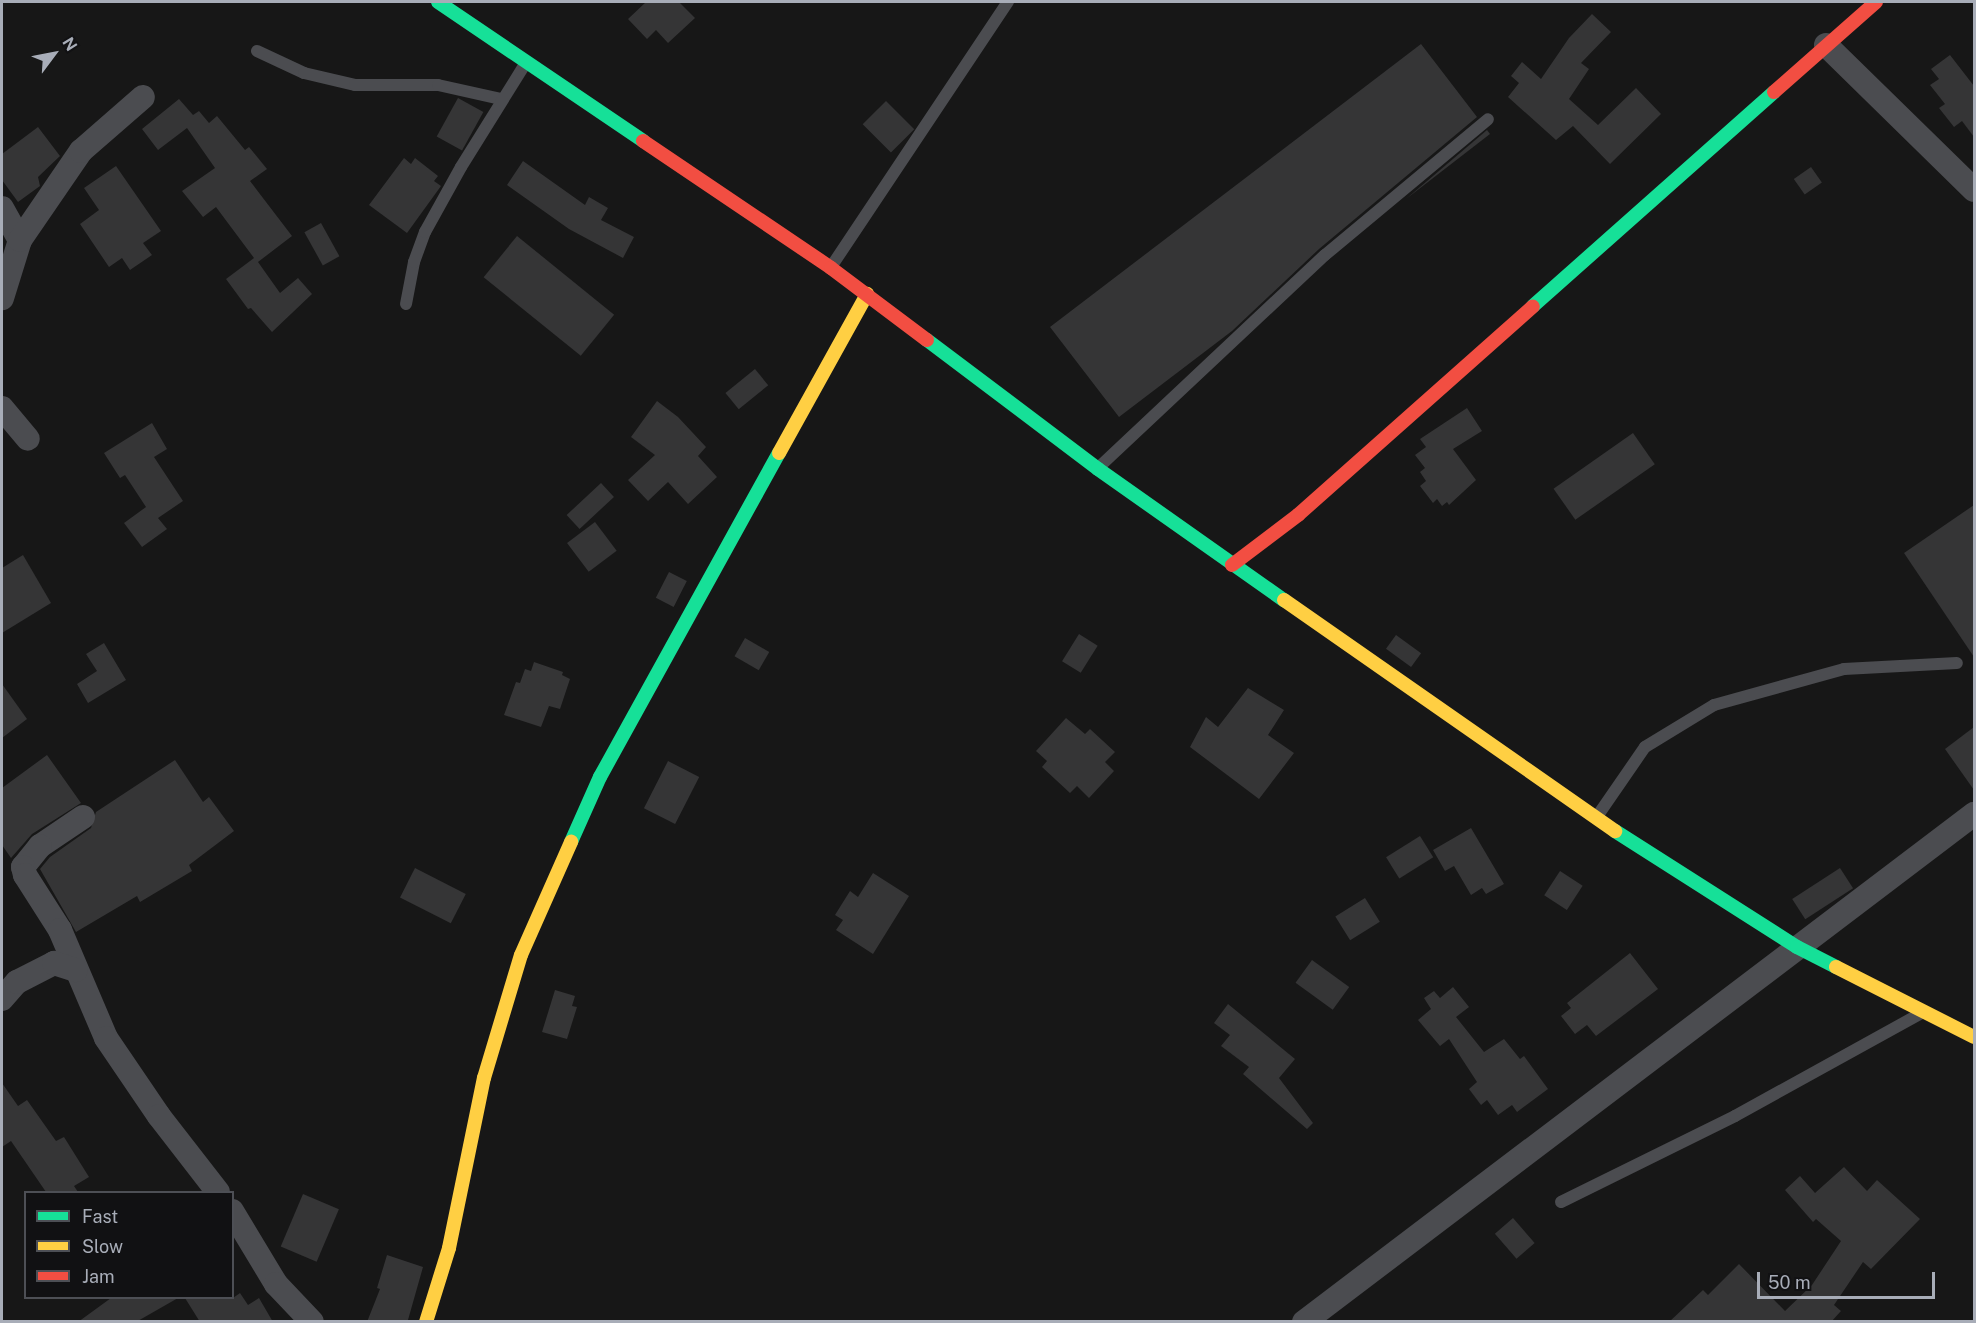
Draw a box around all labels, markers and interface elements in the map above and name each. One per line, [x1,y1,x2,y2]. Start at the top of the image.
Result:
north arrow [24,24,84,84]
text: N [58,34,81,55]
legend [24,1191,234,1299]
text: Fast [82,1206,118,1227]
text: Slow [82,1236,123,1257]
scale bar [1760,1260,1938,1298]
text: Jam [82,1266,115,1287]
text: 50 m [1768,1272,1811,1293]

